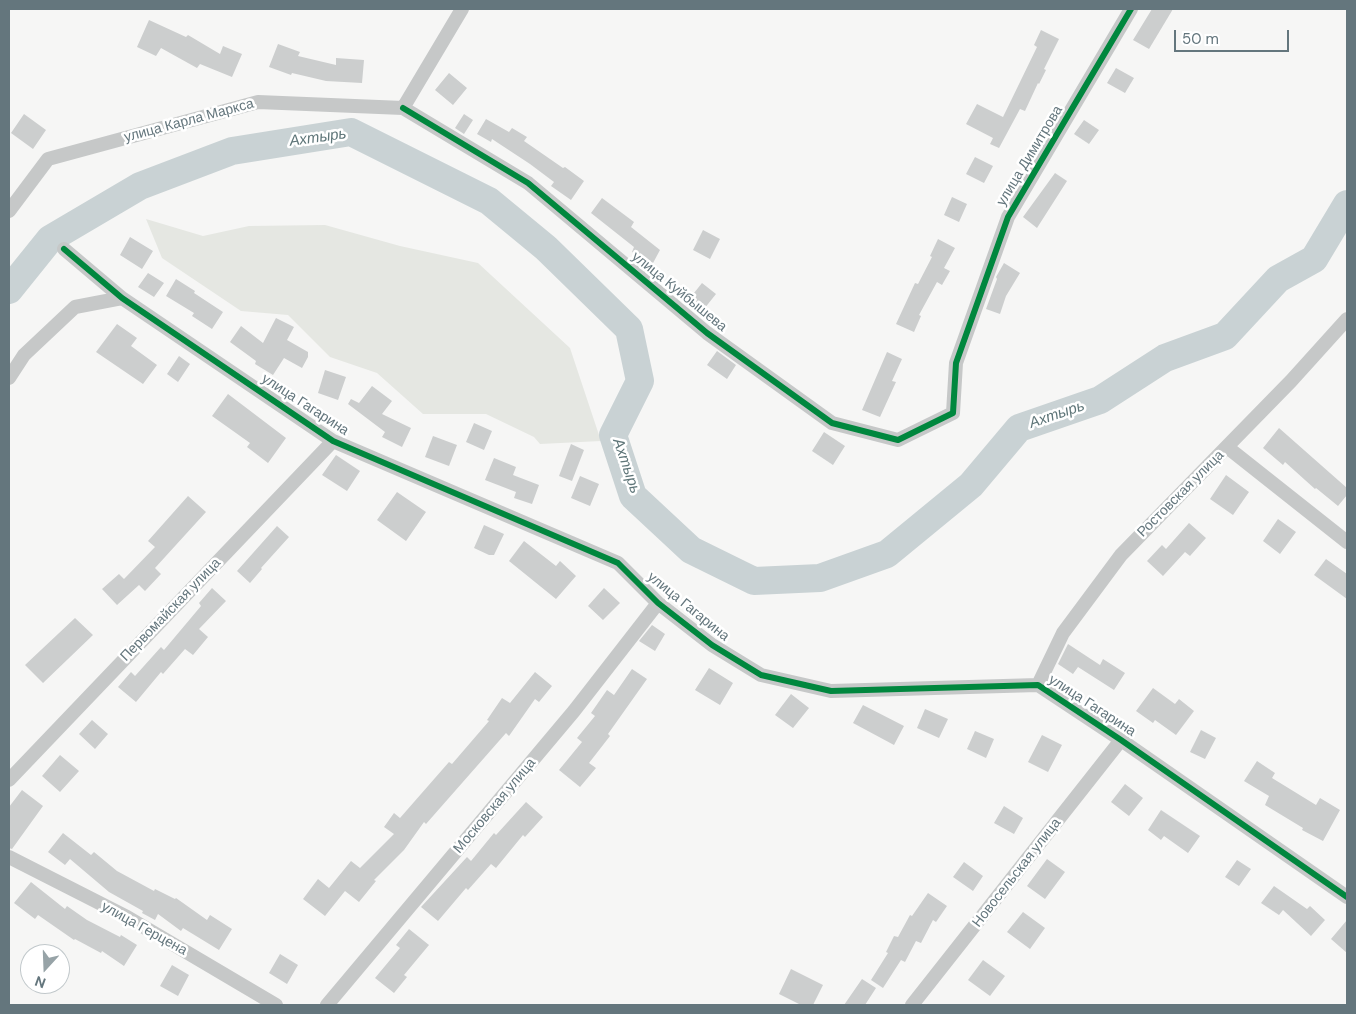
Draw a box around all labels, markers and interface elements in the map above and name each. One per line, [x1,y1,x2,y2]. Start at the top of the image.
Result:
scale bar [1176,20,1291,52]
text: 50 m [1182,29,1219,49]
street label: улица Карла Маркса [122,96,256,146]
street label: улица Димитрова [993,103,1067,209]
water label: Ахтырь [288,125,348,151]
street label: улица Куйбышева [628,249,730,335]
street label: улица Гагарина [258,371,352,439]
water label: Ахтырь [1027,397,1087,433]
water label: Ахтырь [608,436,644,496]
street label: Ростовская улица [1134,447,1228,541]
street label: Первомайская улица [117,555,225,665]
street label: улица Гагарина [644,569,732,645]
street label: улица Гагарина [1045,672,1139,740]
street label: Московская улица [450,755,540,857]
street label: Новосельская улица [969,815,1065,931]
street label: улица Герцена [98,898,190,960]
north arrow [20,944,70,994]
text: N [32,972,48,992]

